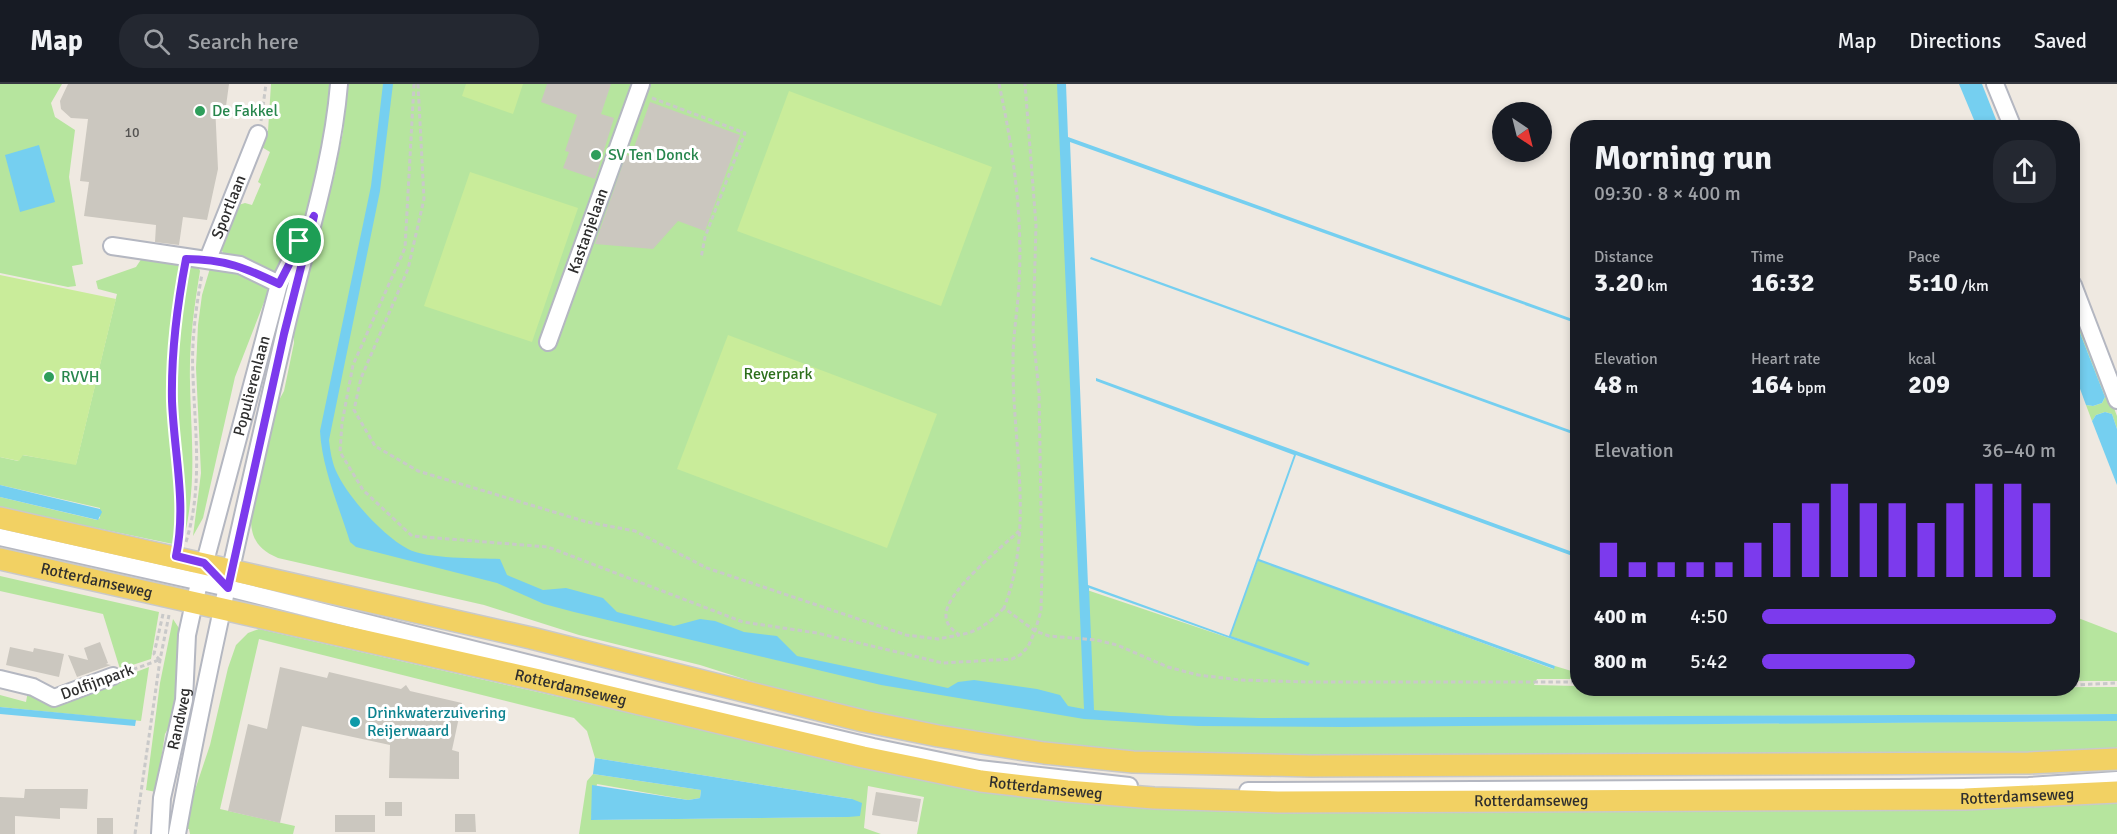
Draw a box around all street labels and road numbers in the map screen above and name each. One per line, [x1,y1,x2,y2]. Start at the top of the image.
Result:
street label: Sportlaan [207,172,251,242]
street label: Kastanjelaan [563,186,613,276]
street label: Populierenlaan [229,333,275,438]
street label: Rotterdamseweg [39,558,155,603]
street label: Dolfijnpark [58,660,136,704]
street label: Rotterdamseweg [513,665,629,710]
street label: Randweg [163,688,195,752]
street label: Rotterdamseweg [988,772,1103,804]
street label: Rotterdamseweg [1960,784,2075,809]
street label: Rotterdamseweg [1474,791,1588,811]

